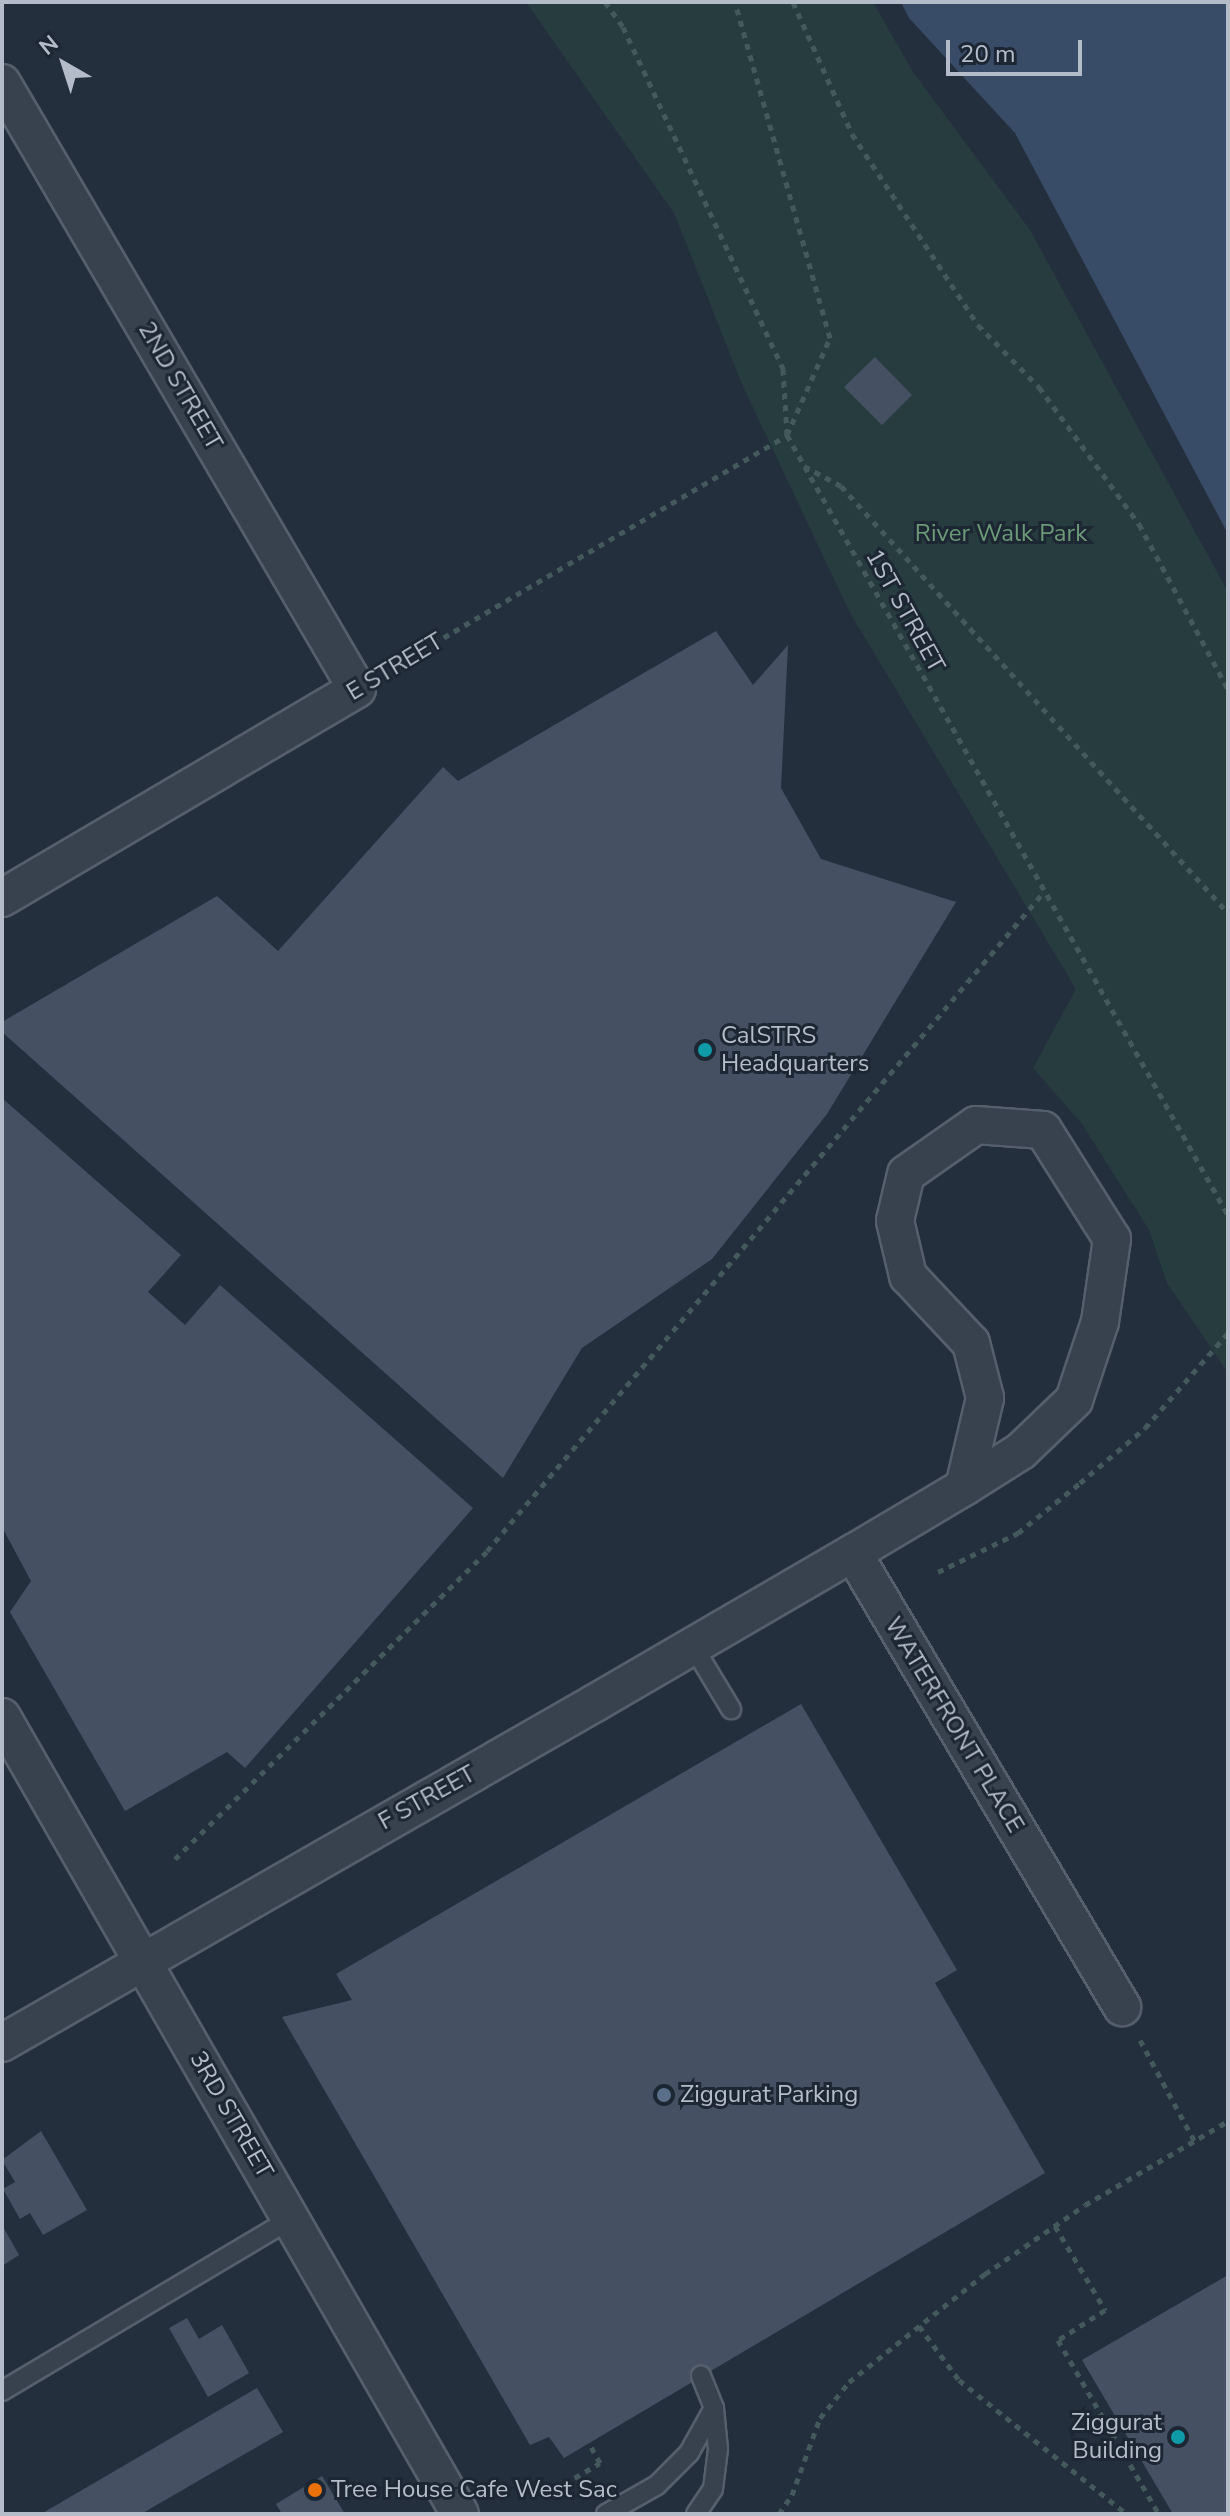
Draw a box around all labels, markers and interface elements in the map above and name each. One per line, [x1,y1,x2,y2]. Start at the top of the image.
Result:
north arrow [24,24,104,104]
scale bar [950,24,1086,74]
text: N [33,29,65,62]
text: 20 m [960,38,1016,70]
street label: 2ND STREET [132,317,228,455]
park label: River Walk Park [915,520,1087,548]
street label: 1ST STREET [859,544,951,678]
street label: E STREET [342,627,448,707]
place label: CalSTRS Headquarters [721,1022,869,1078]
marker: CalSTRS Headquarters [696,1041,714,1059]
street label: WATERFRONT PLACE [878,1612,1030,1838]
street label: F STREET [374,1760,480,1836]
street label: 3RD STREET [183,2047,279,2183]
place label: Ziggurat Parking [680,2081,858,2109]
marker: Ziggurat Parking [655,2086,673,2104]
place label: Ziggurat Building [1071,2409,1162,2465]
marker: Ziggurat Building [1169,2428,1187,2446]
place label: Tree House Cafe West Sac [331,2476,617,2504]
marker: Tree House Cafe West Sac [306,2481,324,2499]

